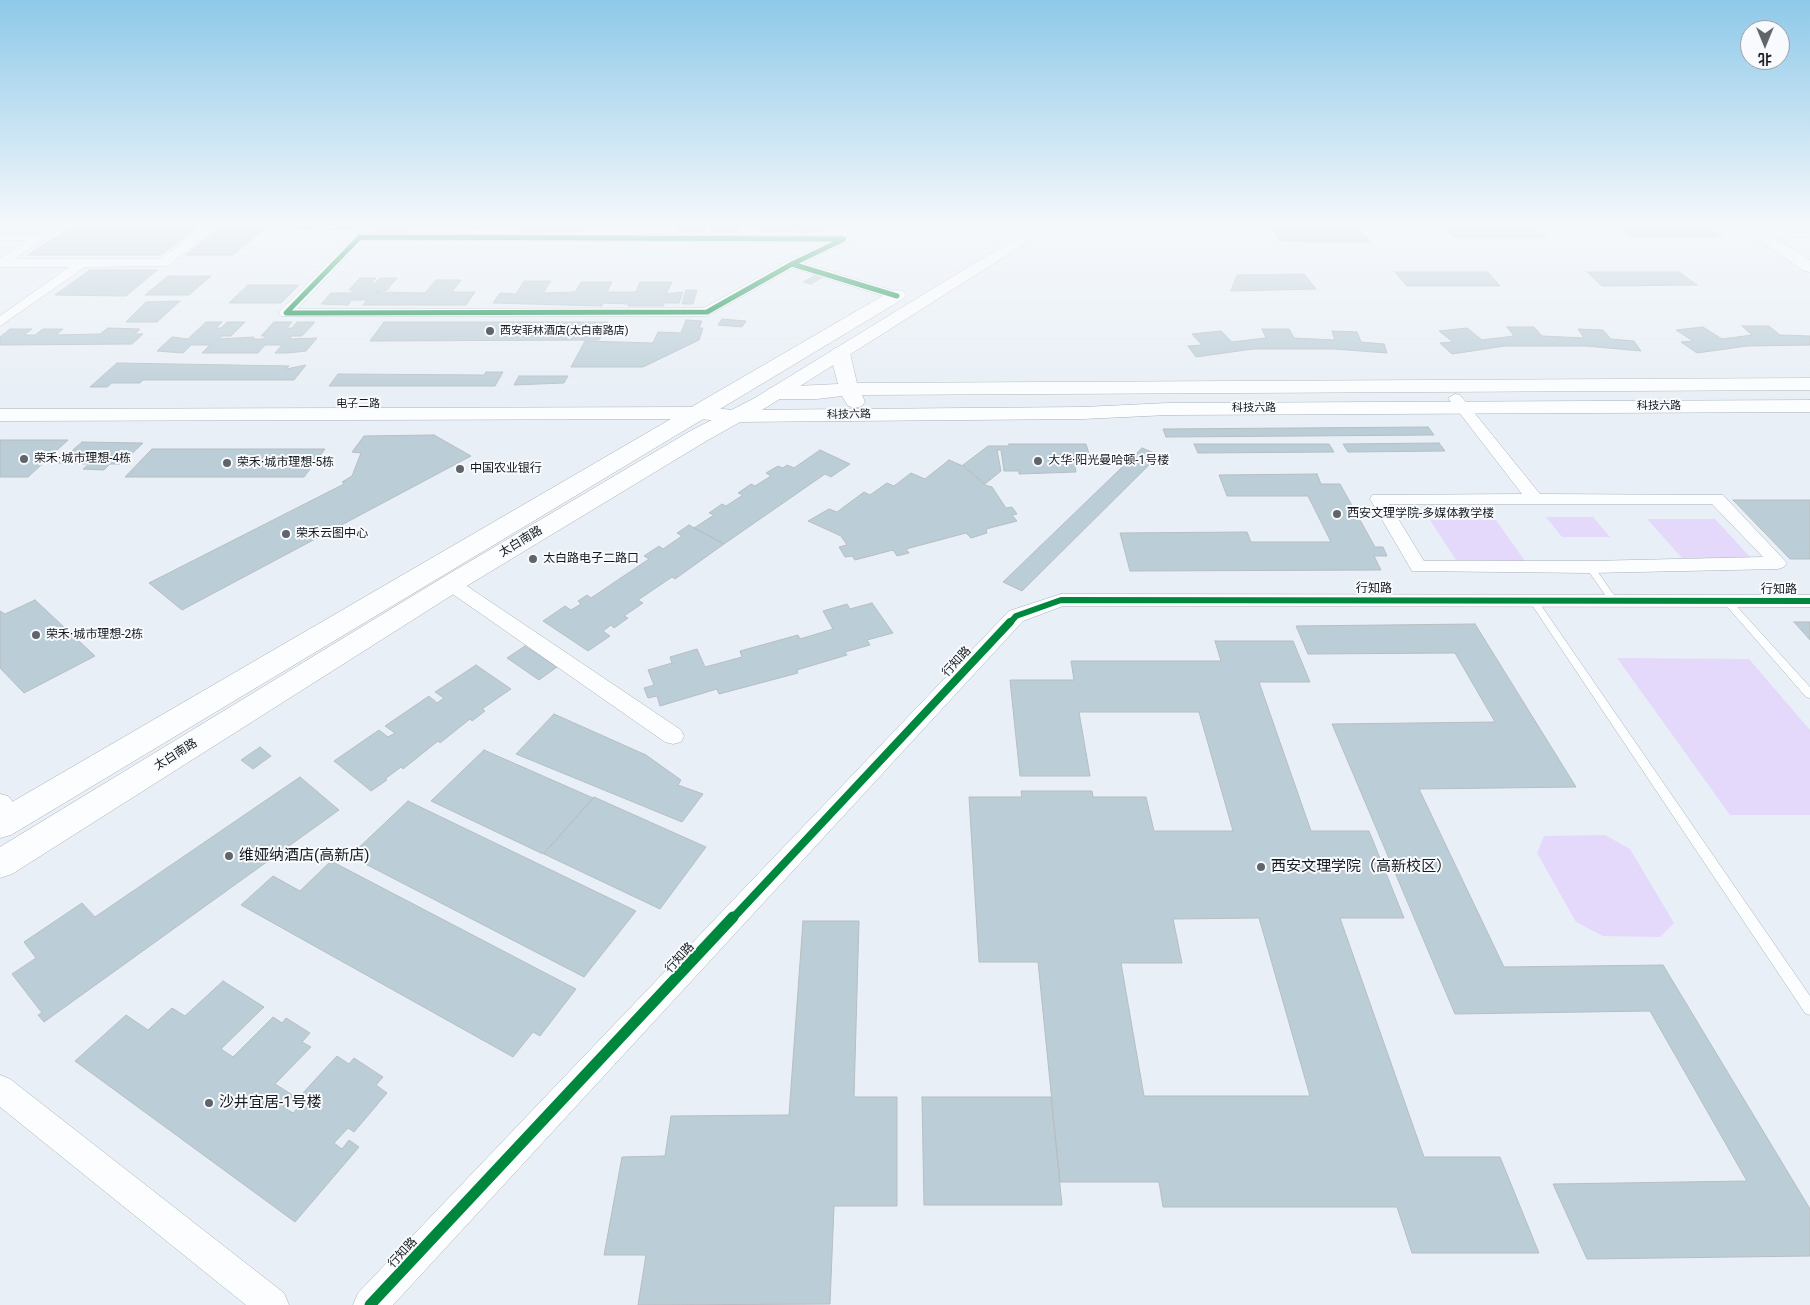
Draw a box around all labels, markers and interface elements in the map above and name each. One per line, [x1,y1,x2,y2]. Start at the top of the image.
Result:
north arrow [1740,20,1790,70]
text: 北 [1758,51,1772,67]
place label: 西安菲林酒店(太白南路店) [500,324,629,338]
marker: 西安菲林酒店(太白南路店) [484,325,496,337]
street label: 电子二路 [336,397,380,411]
street label: 科技六路 [1637,399,1681,413]
street label: 科技六路 [1232,401,1276,415]
street label: 科技六路 [827,408,871,422]
place label: 荣禾·城市理想-4栋 [34,452,131,466]
marker: 荣禾·城市理想-4栋 [18,453,30,465]
place label: 大华·阳光曼哈顿-1号楼 [1048,454,1169,468]
marker: 大华·阳光曼哈顿-1号楼 [1032,455,1044,467]
place label: 荣禾·城市理想-5栋 [237,456,334,470]
marker: 荣禾·城市理想-5栋 [221,457,233,469]
place label: 中国农业银行 [470,462,542,476]
marker: 中国农业银行 [454,463,466,475]
place label: 西安文理学院-多媒体教学楼 [1347,507,1494,521]
marker: 西安文理学院-多媒体教学楼 [1331,508,1343,520]
street label: 太白南路 [497,523,545,561]
place label: 荣禾云图中心 [296,527,368,541]
marker: 荣禾云图中心 [280,528,292,540]
place label: 太白路电子二路口 [543,552,639,566]
marker: 太白路电子二路口 [527,553,539,565]
street label: 行知路 [1356,582,1392,596]
street label: 行知路 [1761,583,1797,597]
place label: 荣禾·城市理想-2栋 [46,628,143,642]
marker: 荣禾·城市理想-2栋 [30,629,42,641]
street label: 行知路 [939,644,975,680]
street label: 太白南路 [152,736,200,774]
place label: 维娅纳酒店(高新店) [239,847,369,865]
marker: 维娅纳酒店(高新店) [223,850,235,862]
place label: 西安文理学院（高新校区） [1271,858,1451,876]
marker: 西安文理学院（高新校区） [1255,861,1267,873]
street label: 行知路 [662,940,698,976]
place label: 沙井宜居-1号楼 [219,1094,322,1112]
marker: 沙井宜居-1号楼 [203,1097,215,1109]
street label: 行知路 [385,1235,421,1271]

